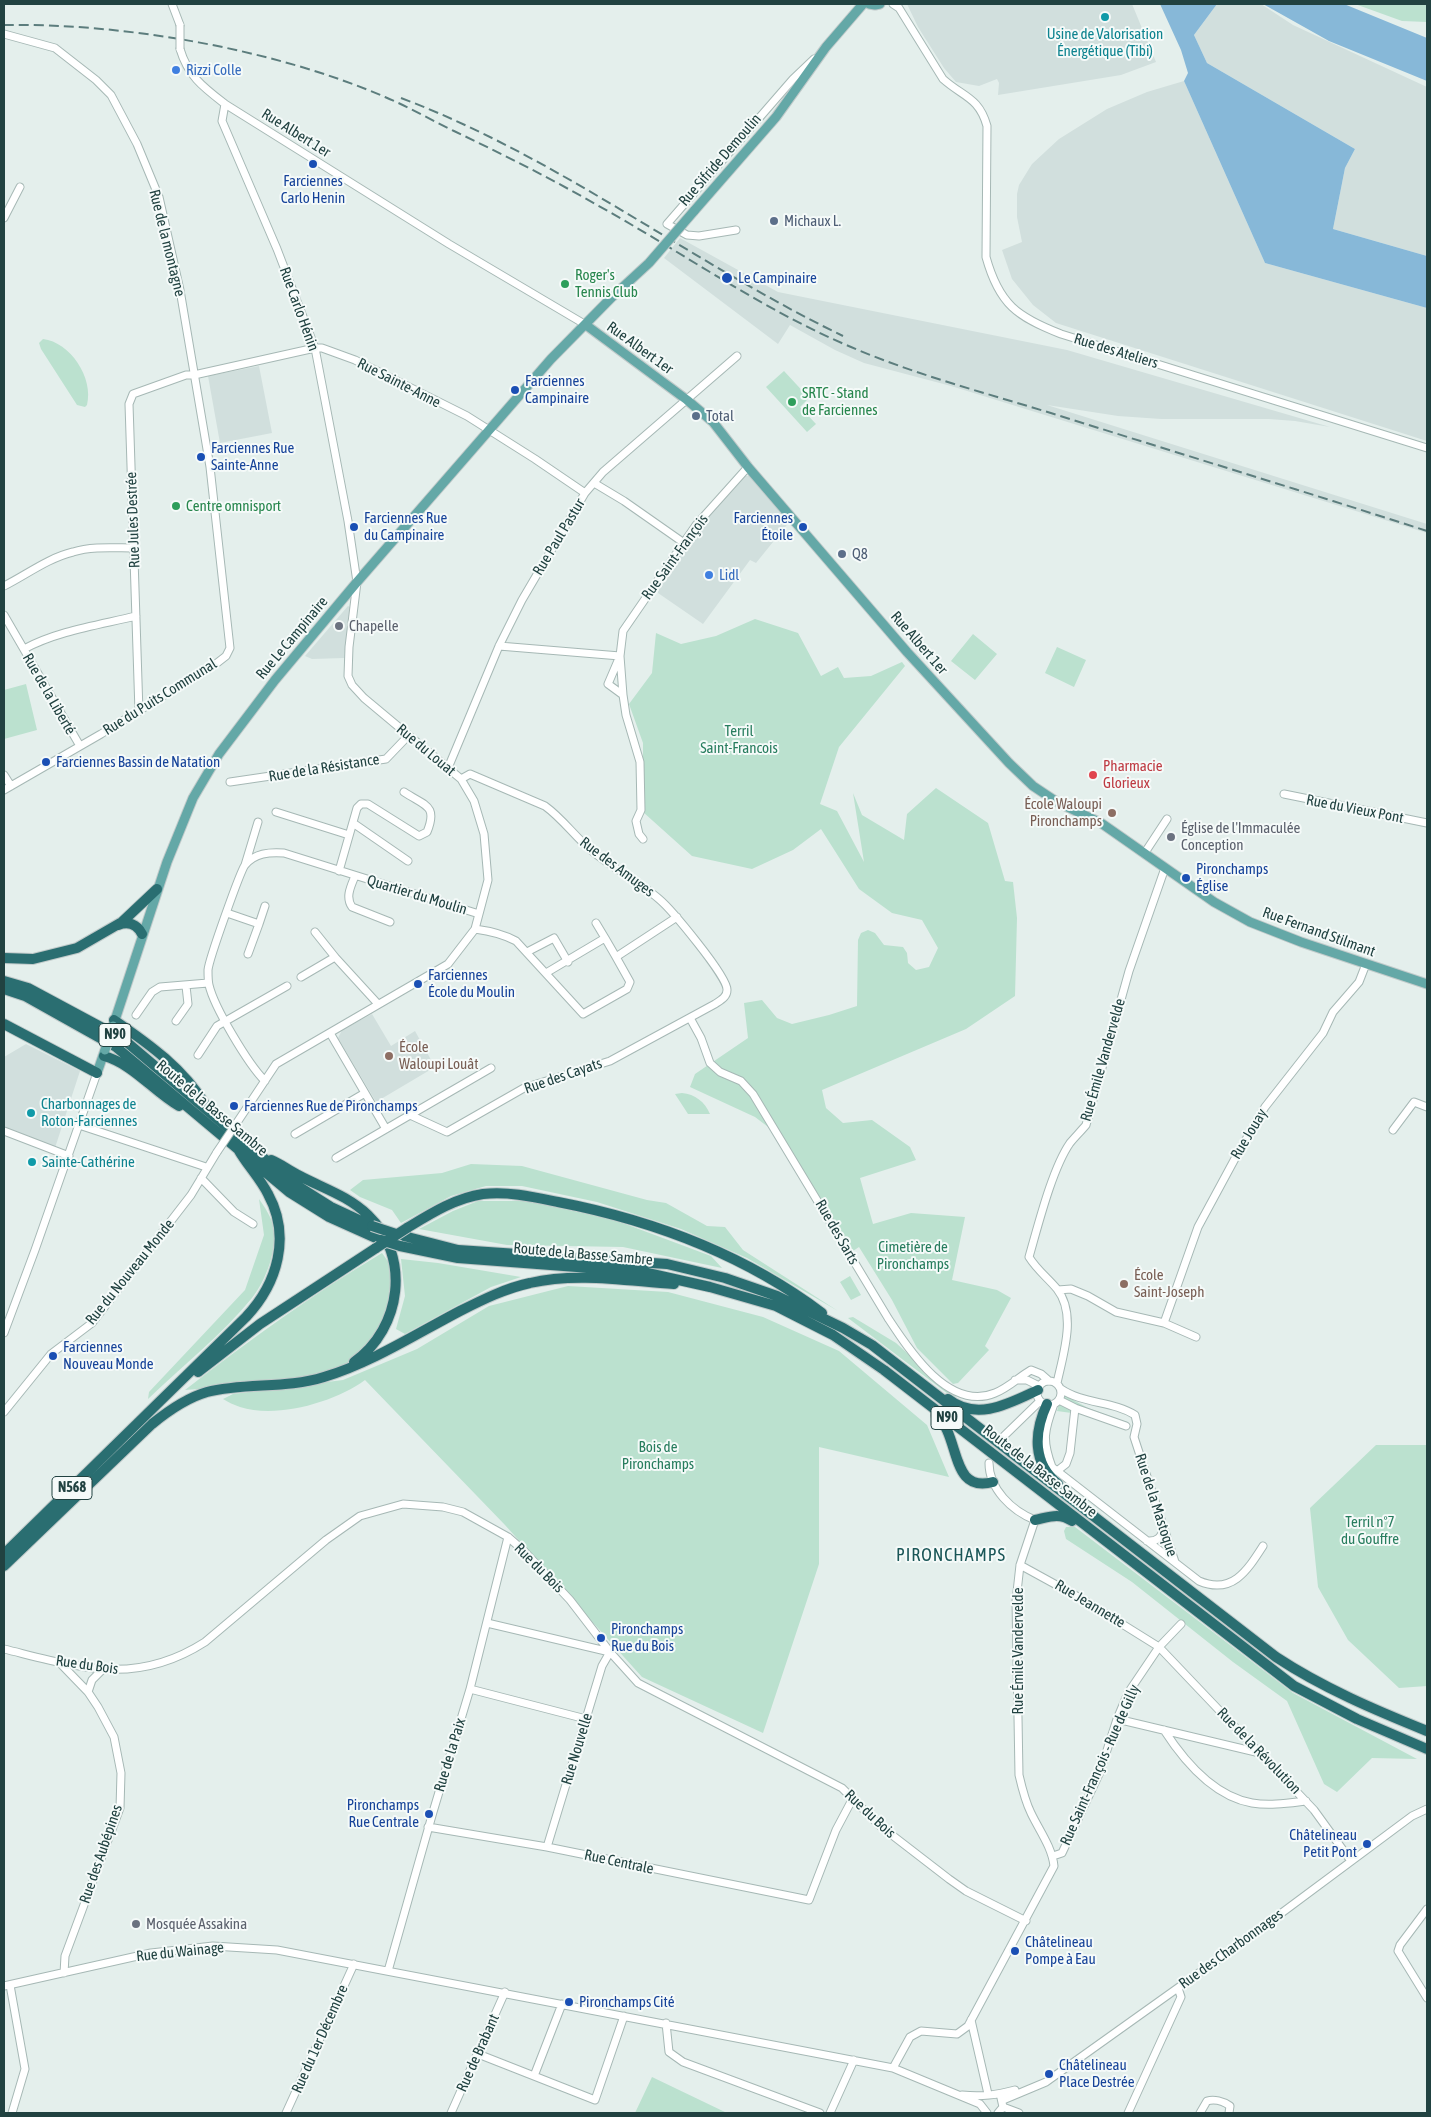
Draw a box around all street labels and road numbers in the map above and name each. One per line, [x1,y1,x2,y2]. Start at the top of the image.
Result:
street label: Rue Albert 1er [258,105,334,161]
street label: Rue Sifride Demoulin [675,110,765,210]
street label: Rue de la montagne [145,188,189,298]
street label: Rue Carlo Hénin [275,264,323,354]
street label: Rue Albert 1er [603,318,677,378]
street label: Rue des Ateliers [1072,330,1160,372]
street label: Rue Sainte-Anne [354,354,444,412]
street label: Rue Jules Destrée [122,471,144,569]
street label: Rue Paul Pastur [529,495,589,579]
street label: Rue Saint-François [638,511,712,603]
street label: Rue Le Campinaire [252,593,332,683]
street label: Rue Albert 1er [887,608,951,678]
street label: Rue de la Liberté [18,650,80,738]
street label: Rue du Puits Communal [100,655,220,739]
street label: Rue du Louat [393,720,459,780]
street label: Rue de la Résistance [267,750,381,786]
street label: Rue du Vieux Pont [1305,791,1405,827]
street label: Rue des Amuges [576,833,658,901]
street label: Quartier du Moulin [365,871,469,919]
street label: Rue Fernand Stilmant [1260,903,1378,961]
street label: Rue Émile Vandervelde [1077,996,1129,1124]
road number: N90 [99,1024,131,1046]
street label: Rue des Cayats [522,1054,604,1098]
street label: Route de la Basse Sambre [153,1056,271,1160]
street label: Rue Jouay [1227,1105,1271,1163]
street label: Rue des Sarts [811,1196,863,1268]
street label: Rue du Nouveau Monde [82,1216,178,1328]
street label: Route de la Basse Sambre [513,1239,653,1269]
road number: N90 [931,1406,963,1430]
street label: Route de la Basse Sambre [979,1421,1101,1521]
street label: Rue de la Mastoque [1131,1451,1181,1559]
road number: N568 [52,1476,92,1500]
street label: Rue du Bois [510,1539,568,1597]
street label: Rue Jeannette [1052,1576,1128,1632]
street label: Rue Émile Vandervelde [1009,1587,1027,1715]
street label: Rue du Bois [55,1652,119,1678]
street label: Rue Saint-François - Rue de Gilly [1056,1682,1144,1848]
street label: Rue de la Révolution [1213,1704,1305,1798]
street label: Rue Nouvelle [558,1711,596,1787]
street label: Rue de la Paix [430,1716,470,1794]
street label: Rue du Bois [841,1786,899,1842]
street label: Rue des Aubépines [76,1802,126,1906]
street label: Rue Centrale [583,1846,655,1878]
street label: Rue des Charbonnages [1175,1905,1287,1993]
street label: Rue du Wainage [135,1938,225,1966]
street label: Rue du 1er Décembre [288,1982,352,2096]
street label: Rue de Brabant [453,2011,503,2095]

